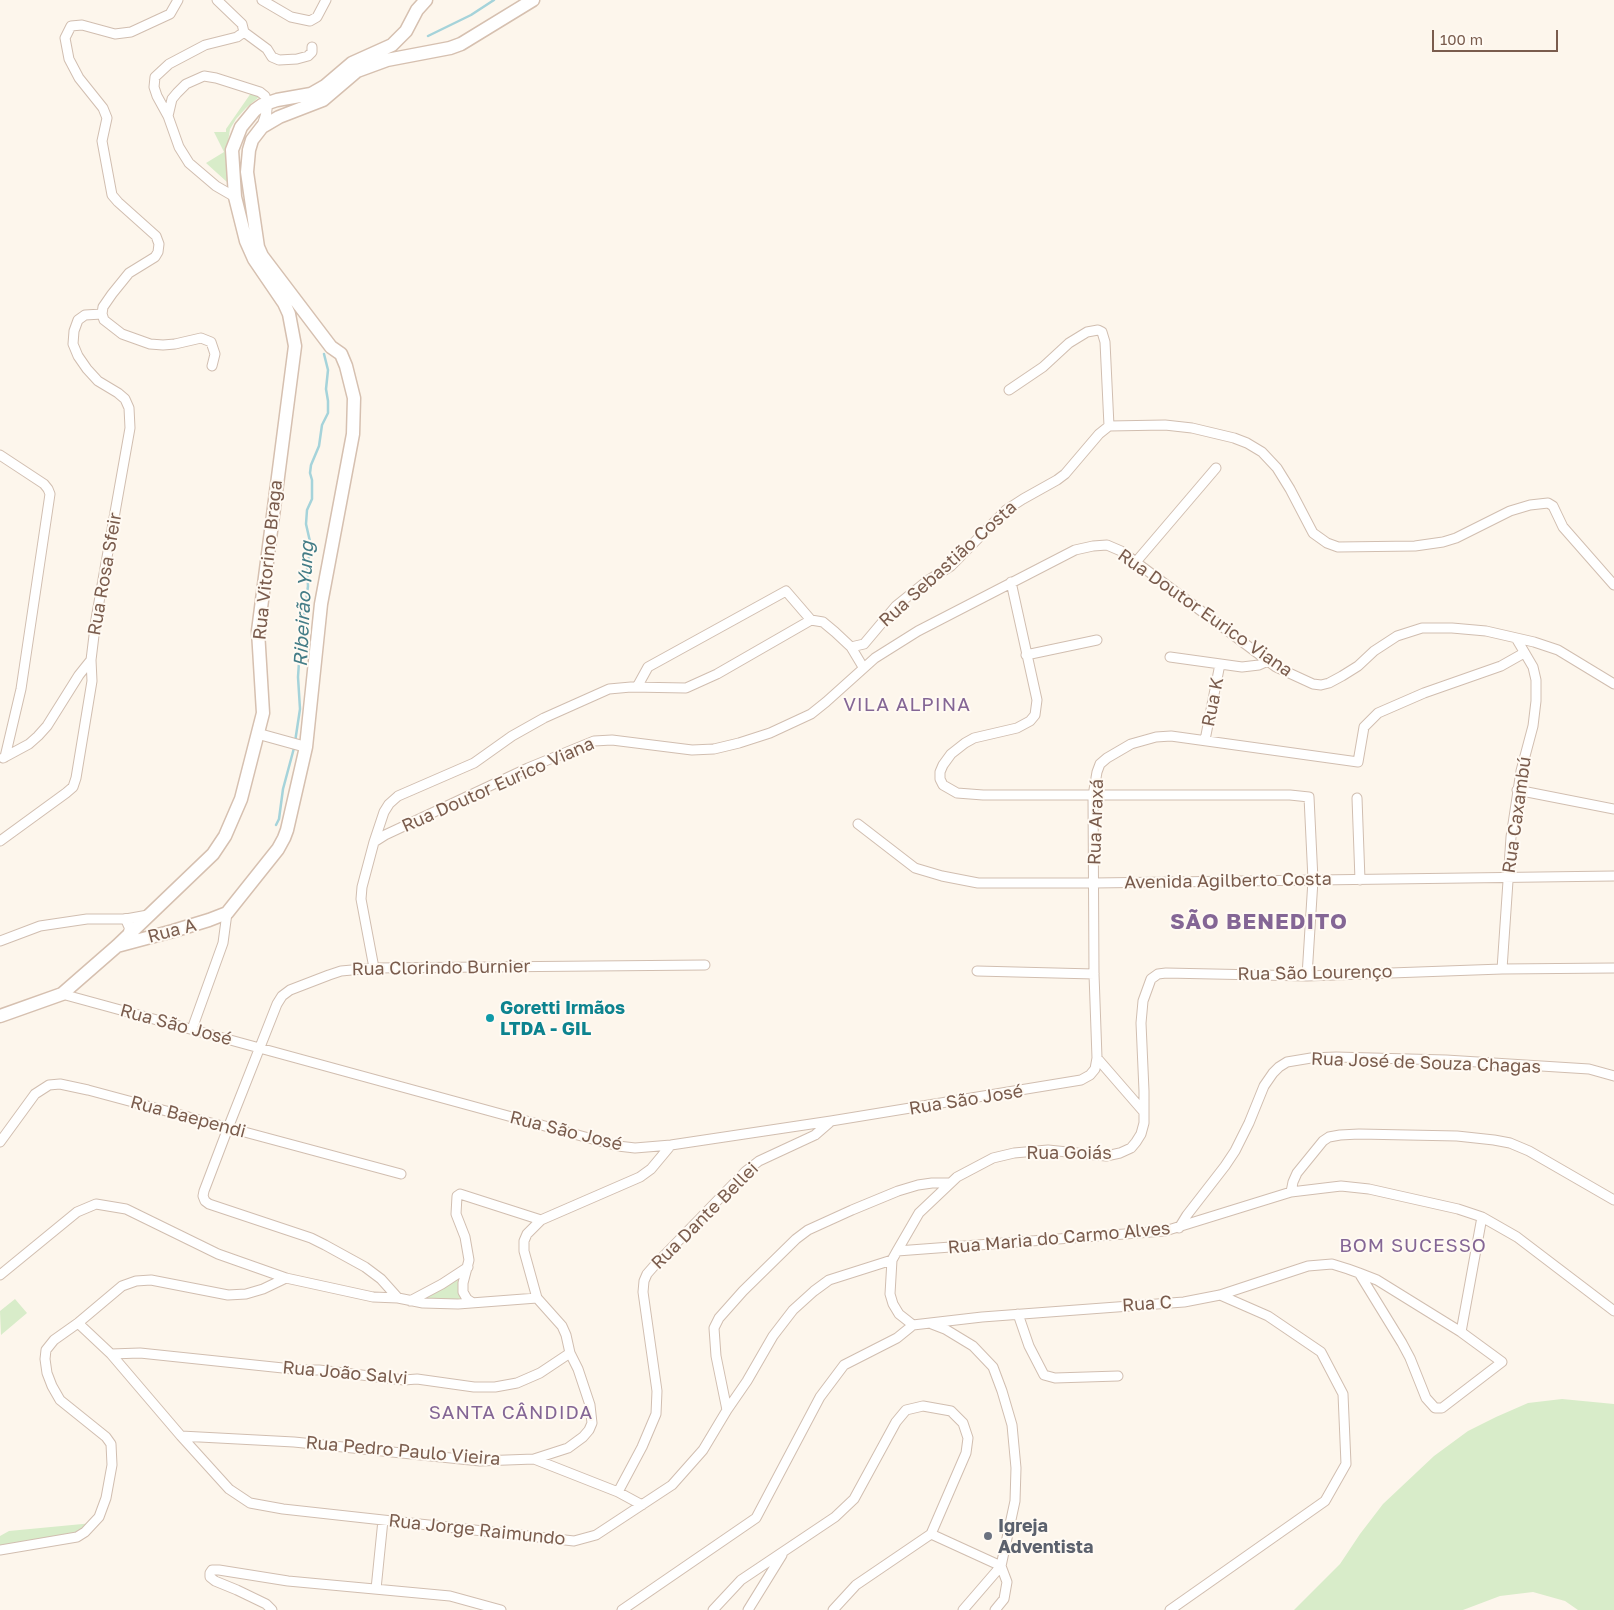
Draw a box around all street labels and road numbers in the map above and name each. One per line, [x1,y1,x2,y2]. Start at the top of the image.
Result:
street label: Rua Vitorino Braga [249,479,287,641]
street label: Rua Sebastião Costa [875,497,1021,631]
street label: Rua Rosa Sfeir [84,511,126,637]
street label: Rua Doutor Eurico Viana [1113,544,1297,682]
street label: Rua K [1198,675,1228,729]
street label: Rua Doutor Eurico Viana [398,733,598,837]
street label: Rua Caxambú [1498,755,1536,875]
street label: Rua Araxá [1084,778,1108,866]
street label: Avenida Agilberto Costa [1124,868,1332,894]
street label: Rua A [145,914,199,948]
street label: Rua Clorindo Burnier [351,956,531,980]
street label: Rua São Lourenço [1237,961,1393,985]
street label: Rua São José [118,1000,234,1050]
street label: Rua José de Souza Chagas [1311,1048,1541,1078]
street label: Rua São José [907,1080,1025,1120]
street label: Rua Baependi [128,1091,248,1143]
street label: Rua São José [507,1107,625,1155]
street label: Rua Goiás [1026,1142,1112,1164]
street label: Rua Dante Bellei [647,1158,763,1274]
street label: Rua Maria do Carmo Alves [947,1218,1171,1258]
street label: Rua C [1121,1291,1173,1317]
street label: Rua João Salvi [281,1357,409,1389]
street label: Rua Pedro Paulo Vieira [305,1432,501,1470]
street label: Rua Jorge Raimundo [387,1510,567,1550]

